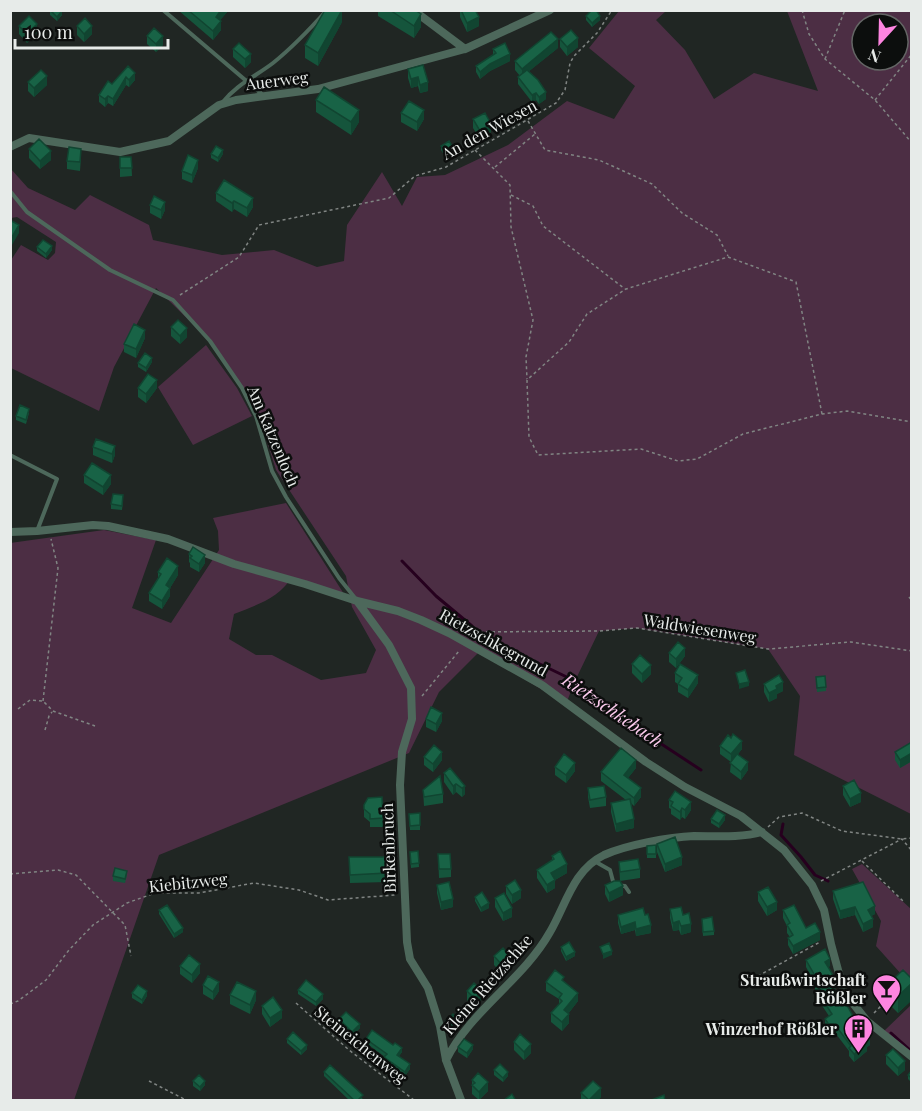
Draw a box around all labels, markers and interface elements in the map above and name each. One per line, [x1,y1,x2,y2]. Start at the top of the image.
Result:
scale bar [15,12,168,50]
north arrow [850,12,910,72]
text: 100 m [24,20,73,44]
text: N [864,44,883,68]
street label: Auerweg [244,66,310,94]
street label: An den Wiesen [437,94,541,164]
street label: Am Katzenloch [243,381,305,490]
street label: Rietzschkegrund [436,604,552,680]
street label: Waldwiesenweg [641,609,758,647]
water label: Rietzschkebach [557,667,668,752]
street label: Birkenbruch [376,802,400,893]
street label: Kiebitzweg [148,867,229,897]
street label: Kleine Rietzschke [438,929,536,1039]
place label: Straußwirtschaft Rößler [740,969,867,1008]
bar icon: Straußwirtschaft Rößler [871,972,903,1014]
street label: Steineichenweg [311,1000,412,1088]
building icon: Winzerhof Rößler [842,1012,874,1054]
place label: Winzerhof Rößler [704,1018,838,1039]

